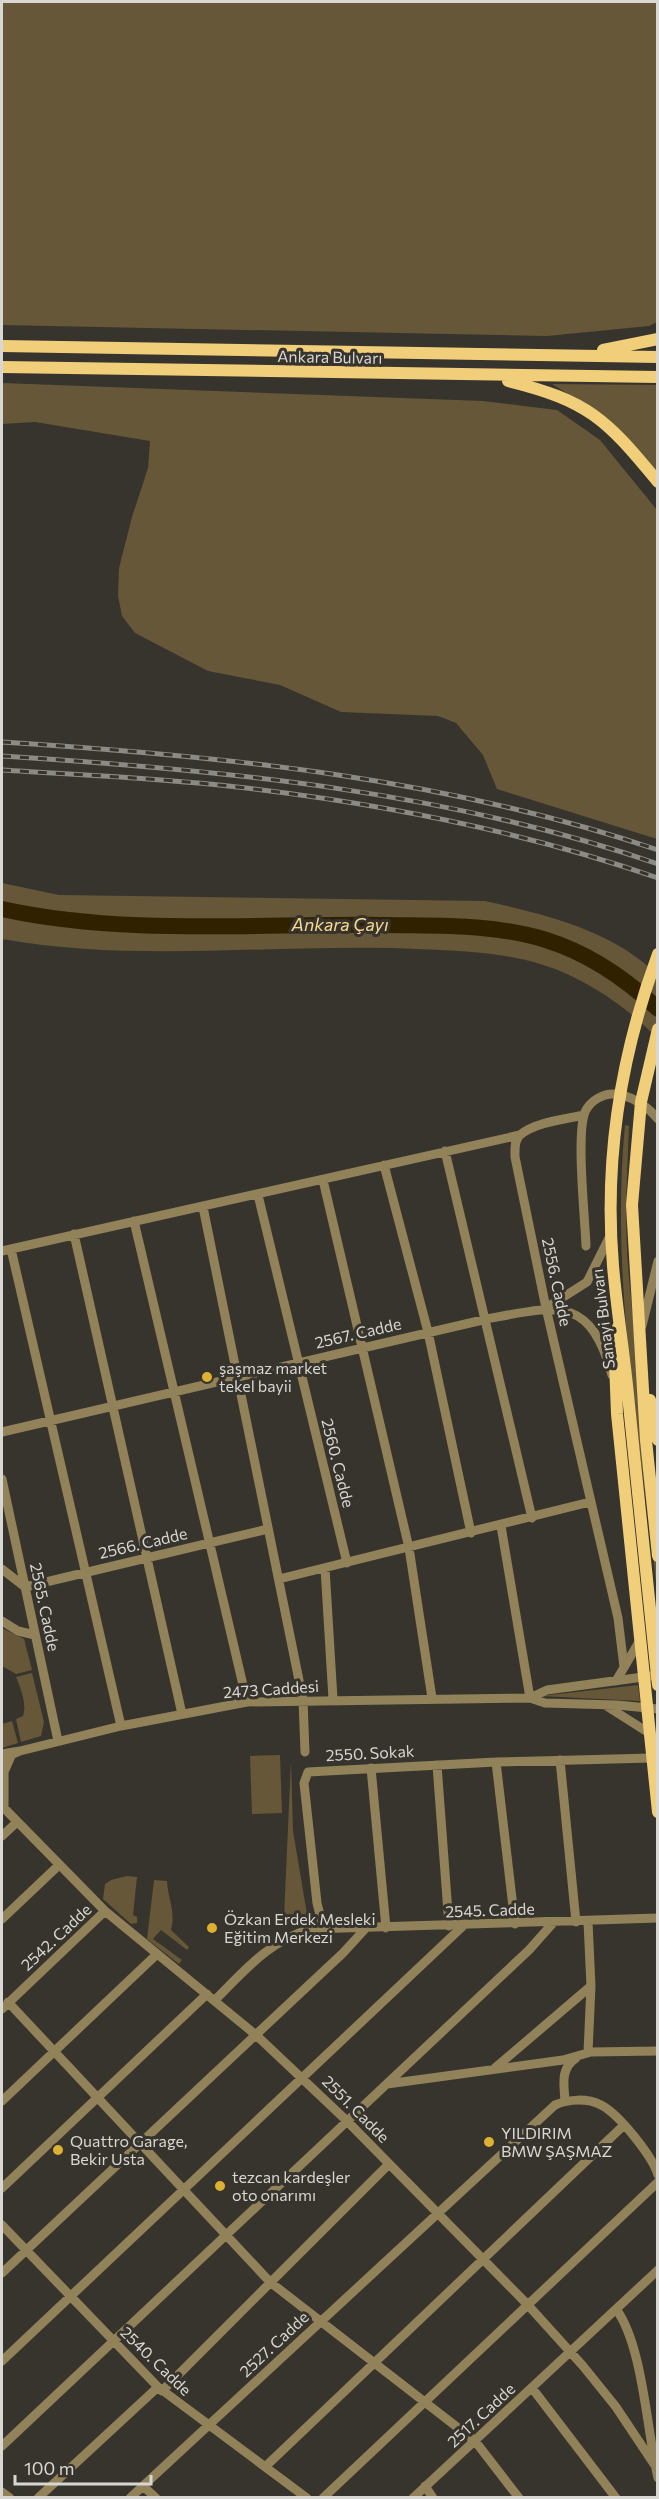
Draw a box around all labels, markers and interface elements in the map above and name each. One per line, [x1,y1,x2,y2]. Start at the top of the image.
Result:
street label: Ankara Bulvarı [277,346,383,367]
water label: Ankara Çayı [290,913,389,935]
street label: 2556. Cadde [539,1236,576,1328]
street label: Sanayi Bulvarı [587,1268,618,1370]
street label: 2567. Cadde [313,1313,403,1352]
place label: şaşmaz market tekel bayii [219,1358,328,1395]
marker: şaşmaz market tekel bayii [200,1370,214,1384]
street label: 2560. Cadde [318,1416,359,1509]
street label: 2566. Cadde [97,1523,189,1562]
street label: 2565. Cadde [27,1561,64,1653]
street label: 2473 Caddesi [222,1676,320,1701]
street label: 2550. Sokak [325,1741,415,1764]
street label: 2545. Cadde [445,1898,535,1921]
street label: 2542. Cadde [16,1899,95,1974]
place label: Özkan Erdek Mesleki Eğitim Merkezi [224,1909,376,1946]
marker: Özkan Erdek Mesleki Eğitim Merkezi [205,1921,219,1935]
street label: 2551. Cadde [319,2071,394,2146]
place label: YILDIRIM BMW ŞAŞMAZ [501,2123,612,2160]
place label: Quattro Garage, Bekir Usta [70,2131,187,2168]
marker: YILDIRIM BMW ŞAŞMAZ [482,2135,496,2149]
marker: Quattro Garage, Bekir Usta [51,2143,65,2157]
place label: tezcan kardeşler oto onarımı [232,2167,351,2204]
marker: tezcan kardeşler oto onarımı [213,2179,227,2193]
street label: 2527. Cadde [235,2307,312,2380]
street label: 2540. Cadde [117,2322,196,2399]
street label: 2517. Cadde [443,2379,518,2451]
scale bar [15,2448,152,2486]
text: 100 m [24,2457,74,2479]

